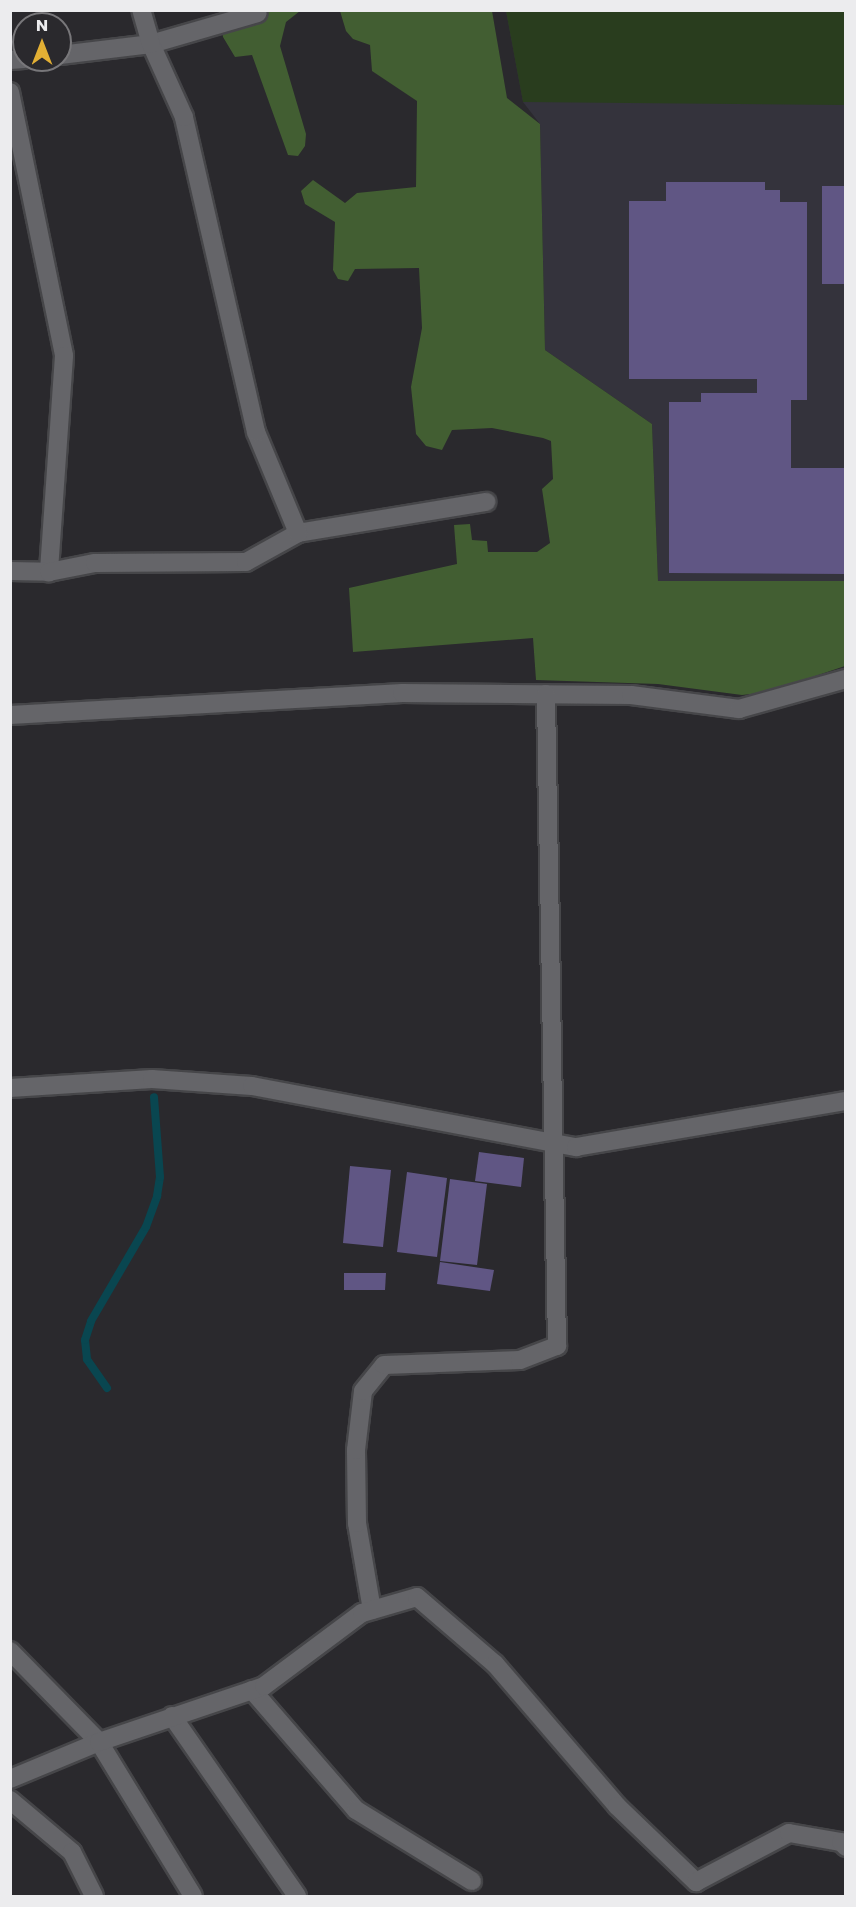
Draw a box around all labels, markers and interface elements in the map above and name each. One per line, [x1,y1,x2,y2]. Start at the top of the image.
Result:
north arrow [12,12,72,72]
text: N [36,14,48,37]

